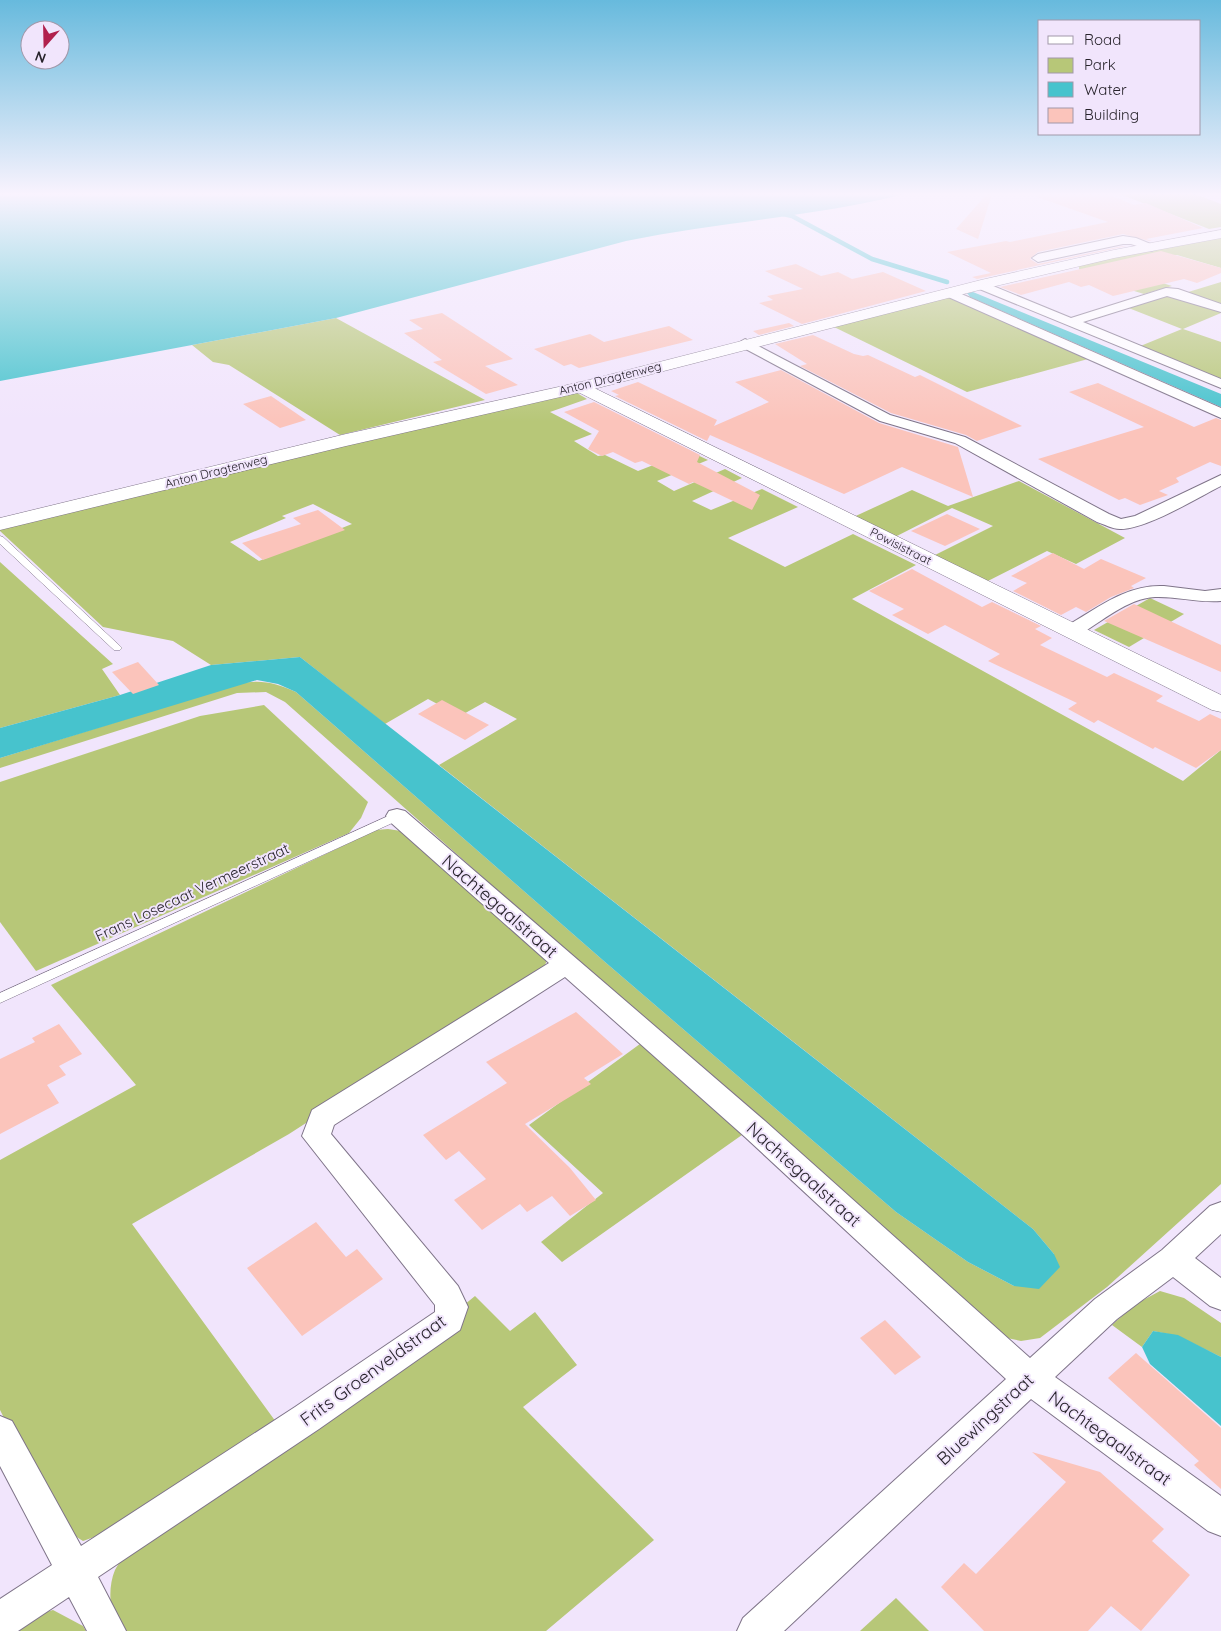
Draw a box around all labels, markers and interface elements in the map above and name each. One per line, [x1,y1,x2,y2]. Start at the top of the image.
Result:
north arrow [20,20,70,70]
legend [1038,20,1201,135]
text: Road [1084,30,1121,49]
text: N [33,47,48,67]
text: Park [1084,55,1116,74]
text: Water [1084,80,1127,99]
text: Building [1084,105,1139,124]
street label: Anton Dragtenweg [557,358,663,398]
street label: Anton Dragtenweg [163,451,269,491]
street label: Powisistraat [868,524,934,568]
street label: Frans Losecaat Vermeerstraat [92,839,292,945]
street label: Nachtegaalstraat [437,849,563,963]
street label: Nachtegaalstraat [742,1117,866,1231]
street label: Frits Groenveldstraat [296,1309,450,1431]
street label: Bluewingstraat [932,1368,1038,1470]
street label: Nachtegaalstraat [1044,1386,1176,1490]

